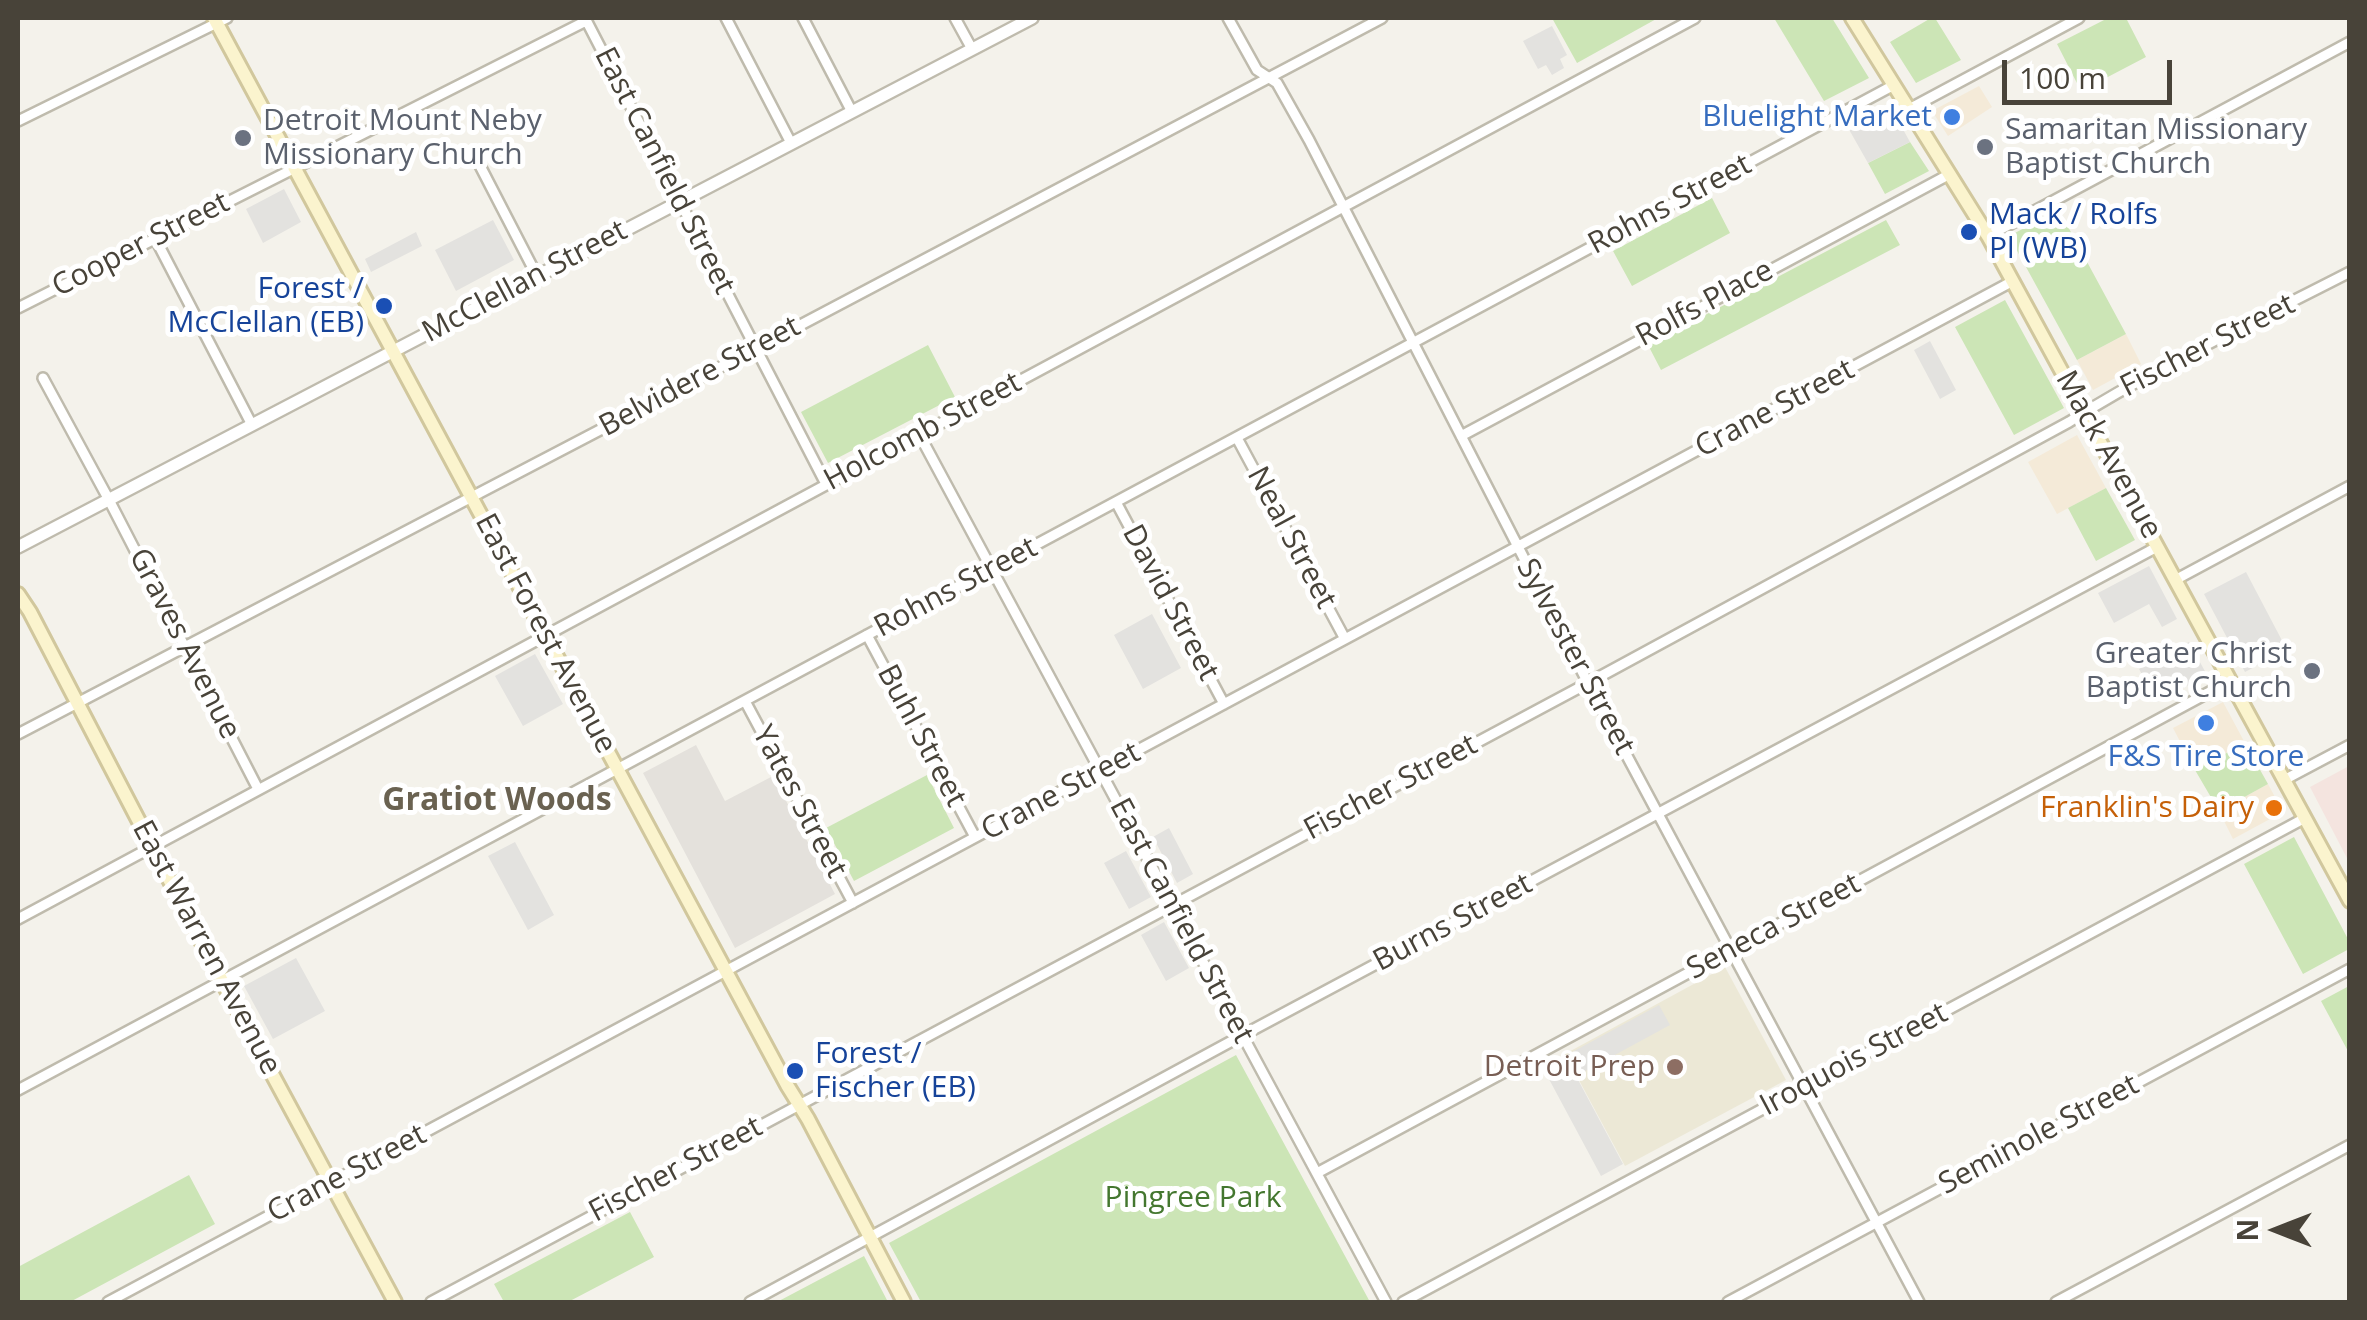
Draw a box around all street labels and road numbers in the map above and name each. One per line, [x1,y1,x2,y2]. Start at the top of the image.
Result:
street label: East Canfield Street [586,42,742,300]
street label: Rohns Street [1582,147,1758,263]
street label: Cooper Street [46,185,236,305]
street label: McClellan Street [417,213,633,351]
street label: Rolfs Place [1630,253,1780,355]
street label: Fischer Street [2115,287,2301,405]
street label: Belvidere Street [593,309,807,445]
street label: Crane Street [1689,352,1861,466]
street label: Holcomb Street [818,365,1028,499]
street label: Mack Avenue [2047,365,2169,545]
street label: Neal Street [1239,461,1343,615]
street label: East Forest Avenue [467,508,623,760]
street label: David Street [1114,519,1226,687]
street label: Rohns Street [868,530,1044,646]
street label: Graves Avenue [120,543,248,745]
street label: Sylvester Street [1508,553,1642,761]
street label: Buhl Street [869,659,973,813]
street label: Yates Street [744,720,854,884]
street label: Fischer Street [1298,727,1484,849]
street label: Crane Street [975,735,1147,849]
street label: East Canfield Street [1101,792,1261,1050]
street label: East Warren Avenue [124,815,288,1081]
street label: Burns Street [1368,866,1538,980]
street label: Seneca Street [1681,866,1867,988]
street label: Iroquois Street [1754,996,1954,1124]
street label: Seminole Street [1933,1067,2145,1203]
street label: Fischer Street [583,1109,769,1231]
street label: Crane Street [261,1117,433,1231]

